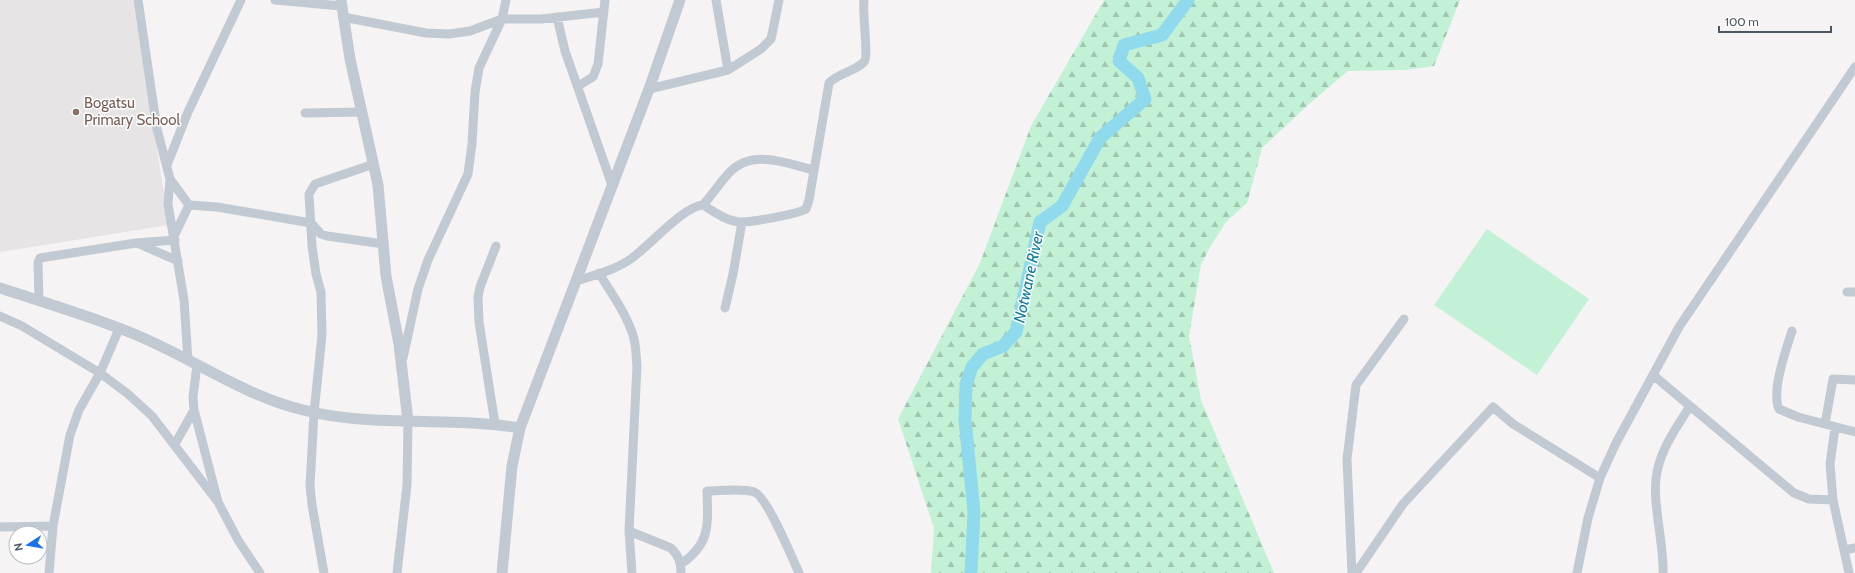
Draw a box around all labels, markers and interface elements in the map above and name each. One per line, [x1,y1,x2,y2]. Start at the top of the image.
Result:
scale bar [1719,8,1831,34]
text: 100 m [1725,14,1759,29]
place label: Bogatsu Primary School [84,94,181,129]
marker: Bogatsu Primary School [71,107,81,117]
water label: Notwane River [1010,229,1048,324]
north arrow [8,525,48,565]
text: N [11,542,26,552]

